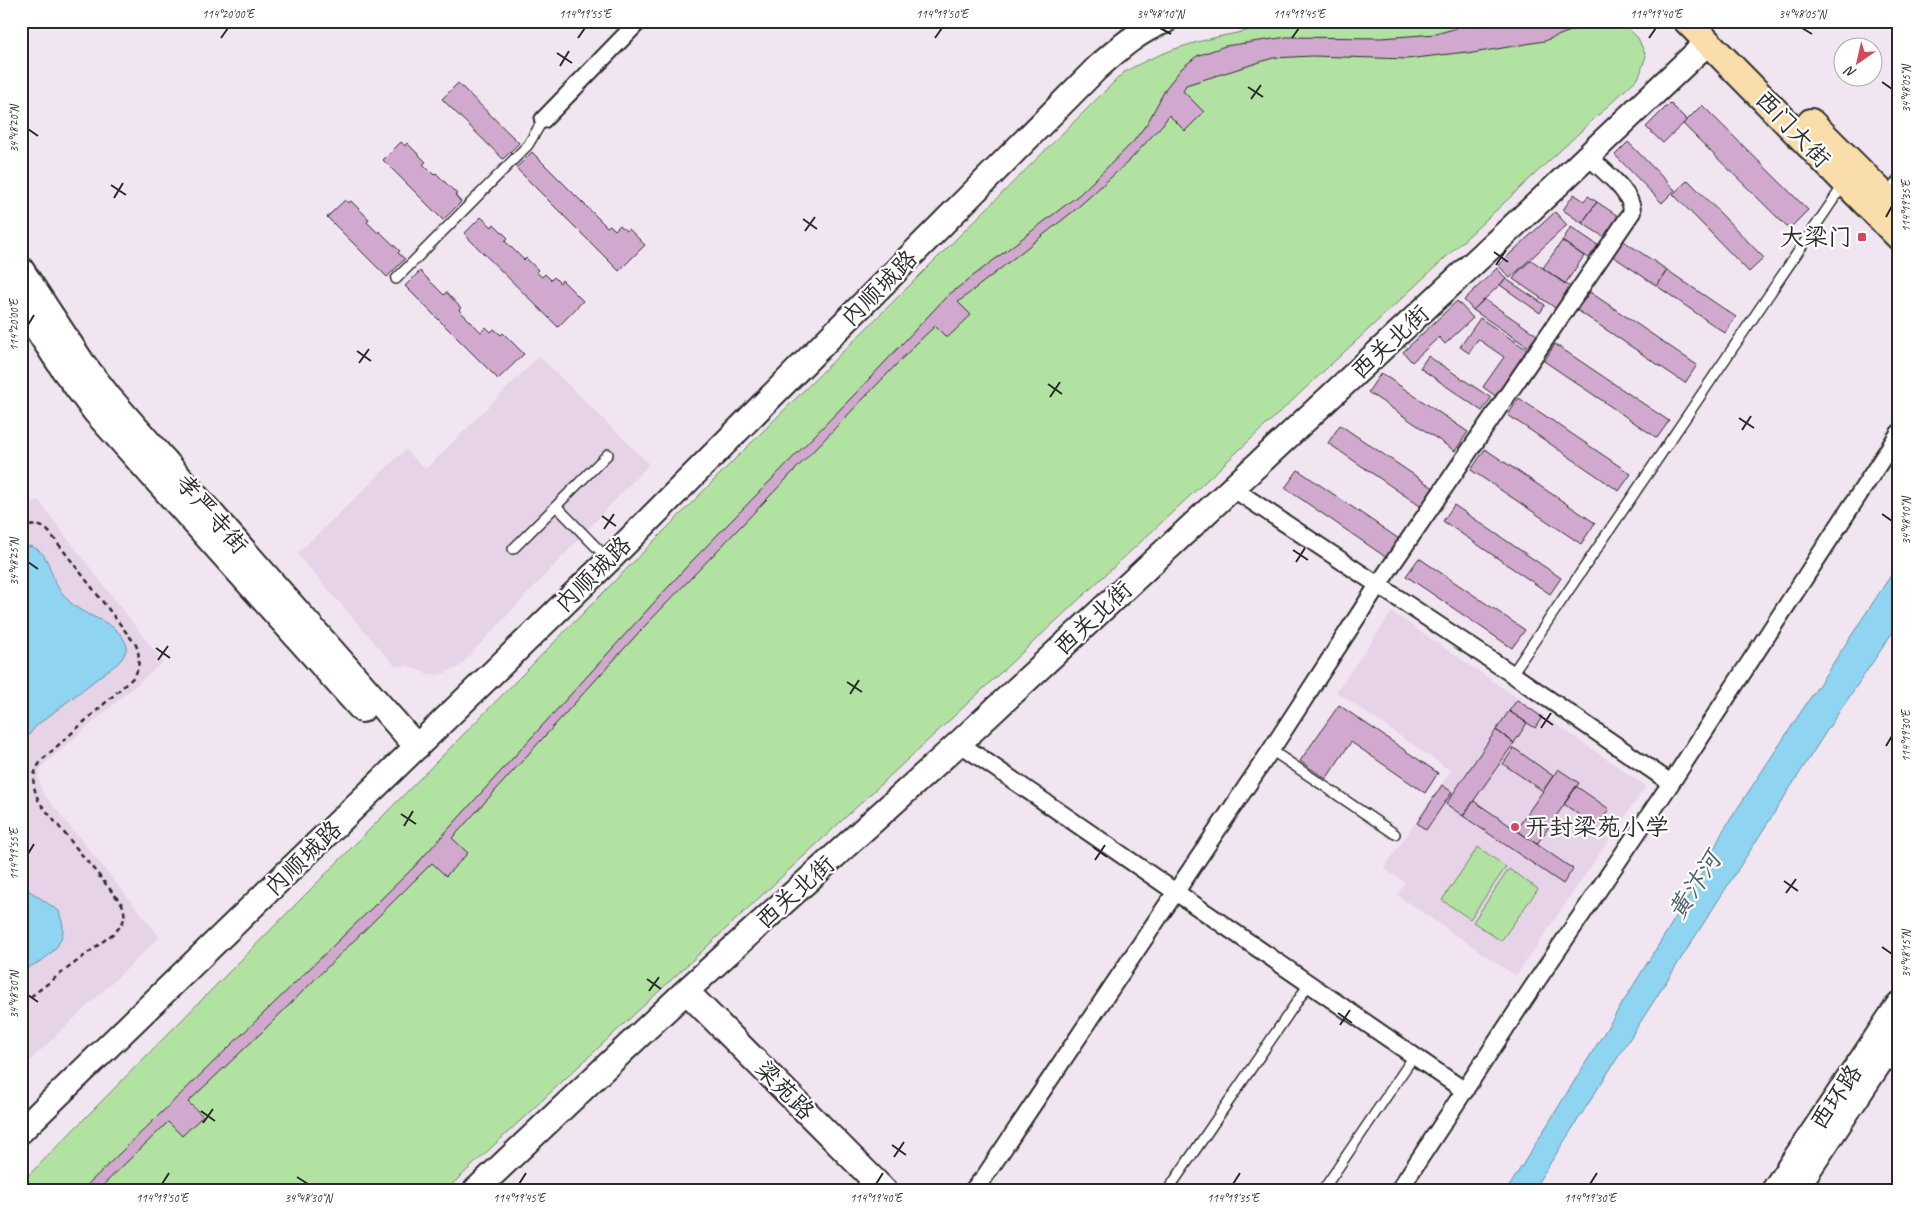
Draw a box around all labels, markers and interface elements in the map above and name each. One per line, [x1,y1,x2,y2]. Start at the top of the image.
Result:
text: 114°20'00"E [202,6,256,22]
text: 114°19'55"E [559,6,613,22]
text: 114°19'50"E [916,6,970,22]
text: 34°48'10"N [1136,6,1185,22]
text: 114°19'45"E [1273,6,1327,22]
text: 114°19'40"E [1630,6,1684,22]
text: 34°48'05"N [1778,6,1827,22]
north arrow [1832,38,1882,88]
text: N [1841,62,1859,82]
text: 34°48'05"N [1898,64,1914,113]
street label: 西门大街 [1749,84,1837,174]
text: 34°48'20"N [6,104,22,153]
text: 114°19'35"E [1898,178,1914,232]
place label: 大梁门 [1780,222,1852,252]
marker: 大梁门 [1856,231,1868,243]
street label: 内顺城路 [834,243,924,333]
text: 114°20'00"E [6,297,22,351]
street label: 西关北街 [1345,298,1435,386]
street label: 孝严寺街 [169,468,255,560]
text: 34°48'10"N [1898,496,1914,545]
street label: 内顺城路 [548,529,638,619]
text: 34°48'25"N [6,537,22,586]
street label: 西关北街 [1048,574,1138,662]
text: 114°19'30"E [1898,708,1914,762]
place label: 开封梁苑小学 [1525,812,1669,842]
street label: 内顺城路 [258,814,348,902]
marker: 开封梁苑小学 [1509,821,1521,833]
text: 114°19'55"E [6,826,22,880]
water label: 黄汴河 [1661,842,1731,926]
street label: 西关北街 [749,849,841,935]
text: 34°48'15"N [1898,929,1914,978]
text: 34°48'30"N [6,970,22,1019]
street label: 梁苑路 [749,1054,821,1126]
street label: 西环路 [1803,1059,1869,1135]
text: 114°19'50"E [136,1190,190,1206]
text: 34°48'30"N [284,1190,333,1206]
text: 114°19'45"E [493,1190,547,1206]
text: 114°19'40"E [850,1190,904,1206]
text: 114°19'35"E [1207,1190,1261,1206]
text: 114°19'30"E [1564,1190,1618,1206]

